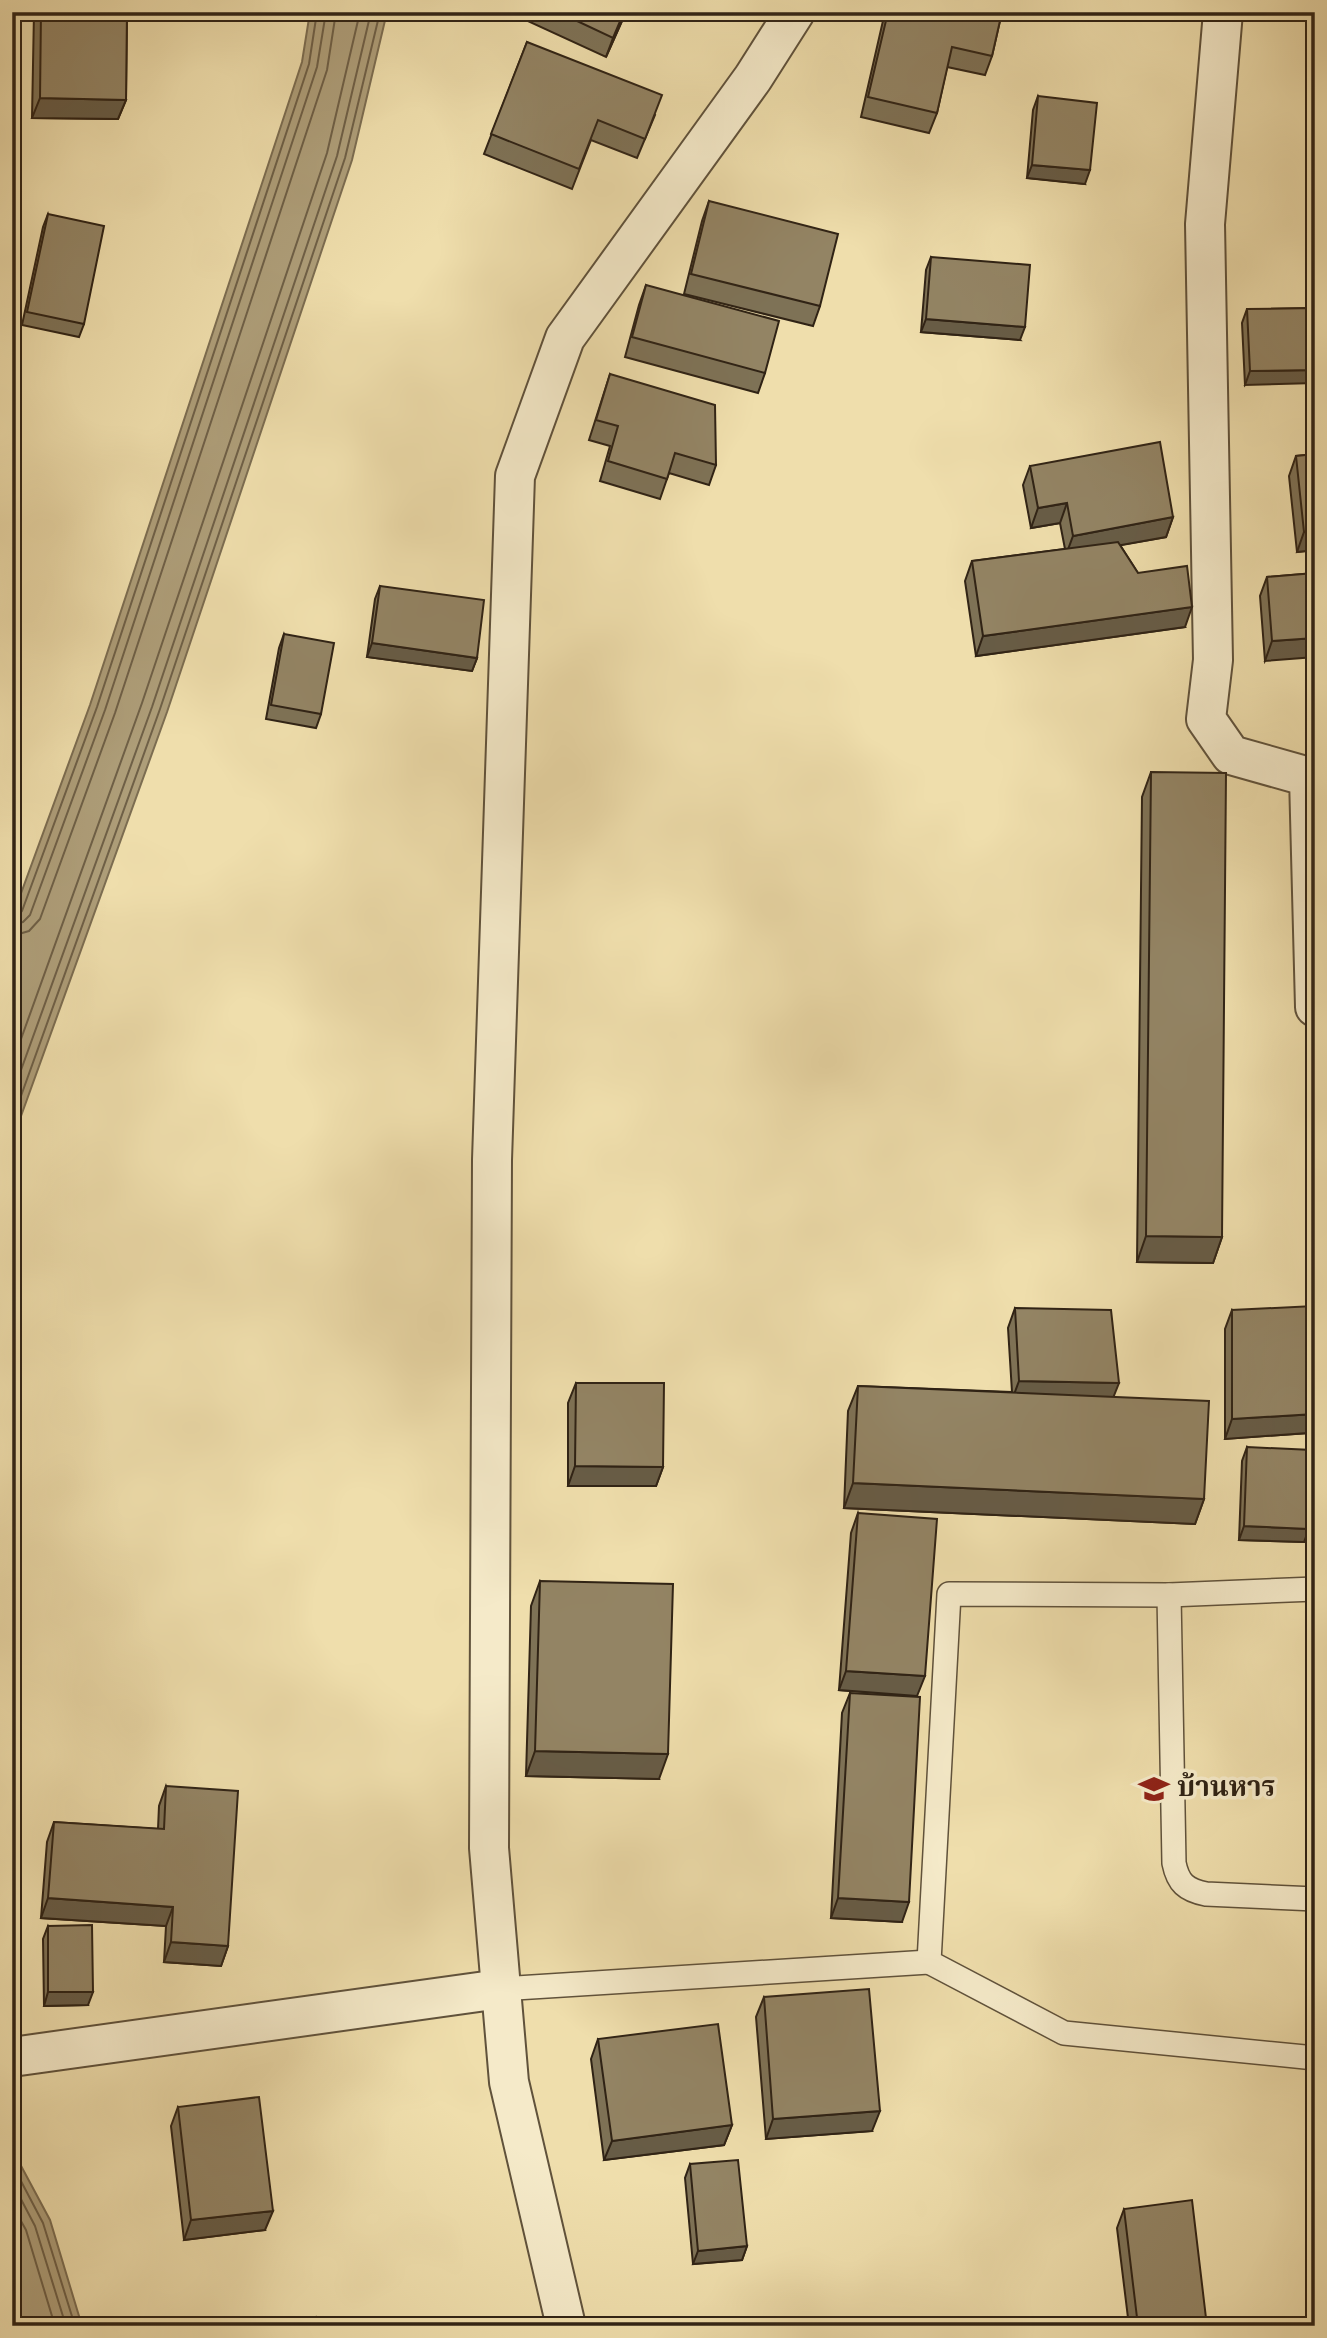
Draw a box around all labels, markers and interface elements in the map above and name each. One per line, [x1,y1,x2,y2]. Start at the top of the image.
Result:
place label: บ้านหาร [1177,1769,1276,1809]
school or university icon: บ้านหาร [1137,1772,1171,1806]

